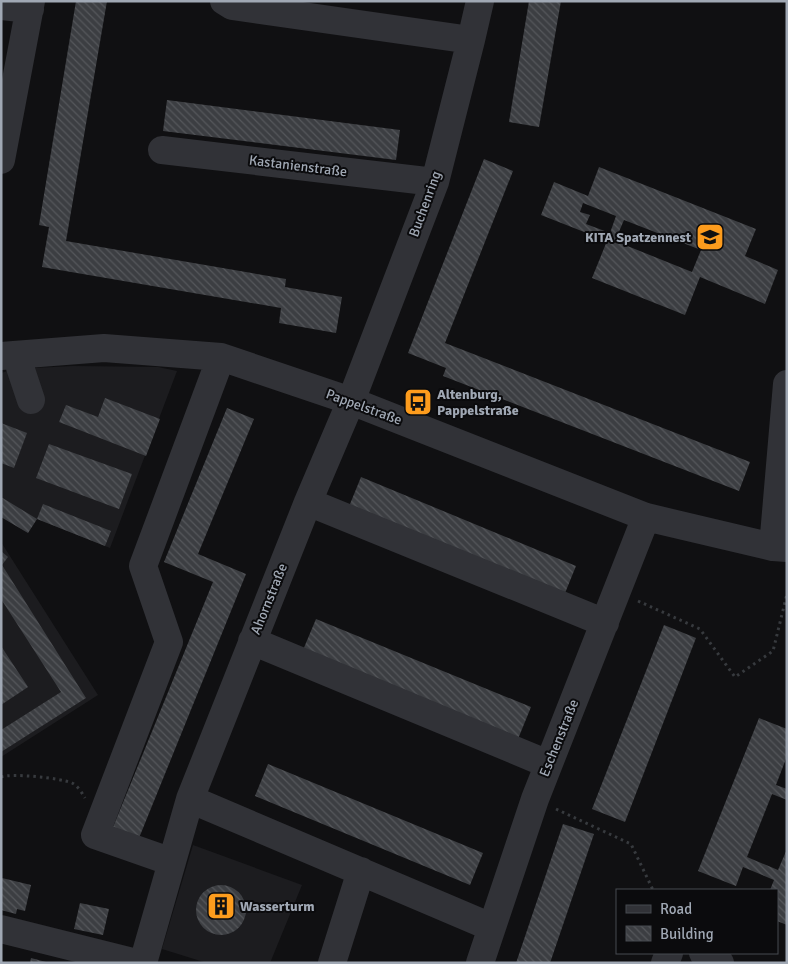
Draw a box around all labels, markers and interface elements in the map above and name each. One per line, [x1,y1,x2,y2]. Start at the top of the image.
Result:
street label: Kastanienstraße [248,152,348,180]
street label: Buchenring [405,169,445,239]
school or university icon: KITA Spatzennest [695,222,725,252]
place label: KITA Spatzennest [585,229,692,246]
street label: Pappelstraße [324,385,404,429]
place label: Altenburg, Pappelstraße [437,386,519,419]
bus stop icon: Altenburg, Pappelstraße [403,387,433,417]
street label: Ahornstraße [247,561,291,637]
street label: Eschenstraße [536,697,582,779]
legend [616,889,778,954]
building icon: Wasserturm [206,891,236,921]
place label: Wasserturm [240,898,315,915]
text: Road [660,900,692,918]
text: Building [660,925,714,943]

